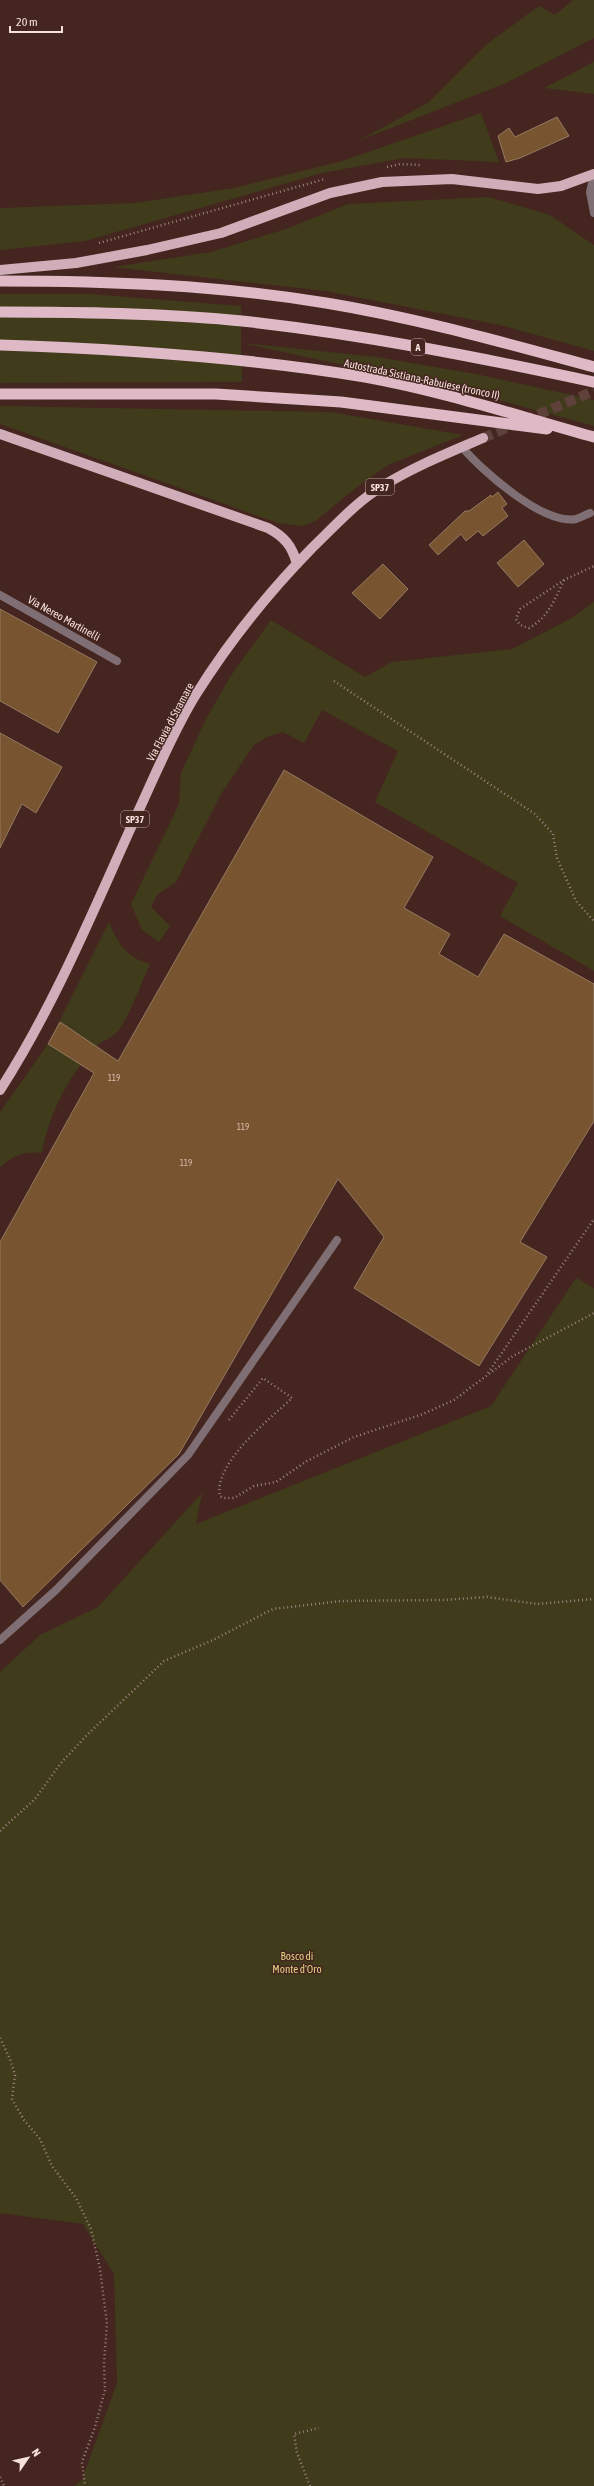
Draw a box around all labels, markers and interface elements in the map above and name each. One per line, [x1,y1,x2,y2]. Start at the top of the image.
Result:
scale bar [10,8,62,34]
text: 20 m [16,15,38,29]
road number: A [411,339,425,355]
street label: Autostrada Sistiana-Rabuiese (tronco II) [343,357,501,401]
road number: SP37 [366,479,394,495]
street label: Via Nereo Martinelli [26,593,102,643]
street label: Via Flavia di Stramare [144,681,196,763]
road number: SP37 [121,811,149,827]
house number: 119 [108,1073,120,1083]
house number: 119 [237,1122,249,1132]
house number: 119 [180,1158,192,1168]
park label: Bosco di Monte d'Oro [272,1950,322,1975]
north arrow [8,2438,48,2478]
text: N [29,2446,43,2458]

